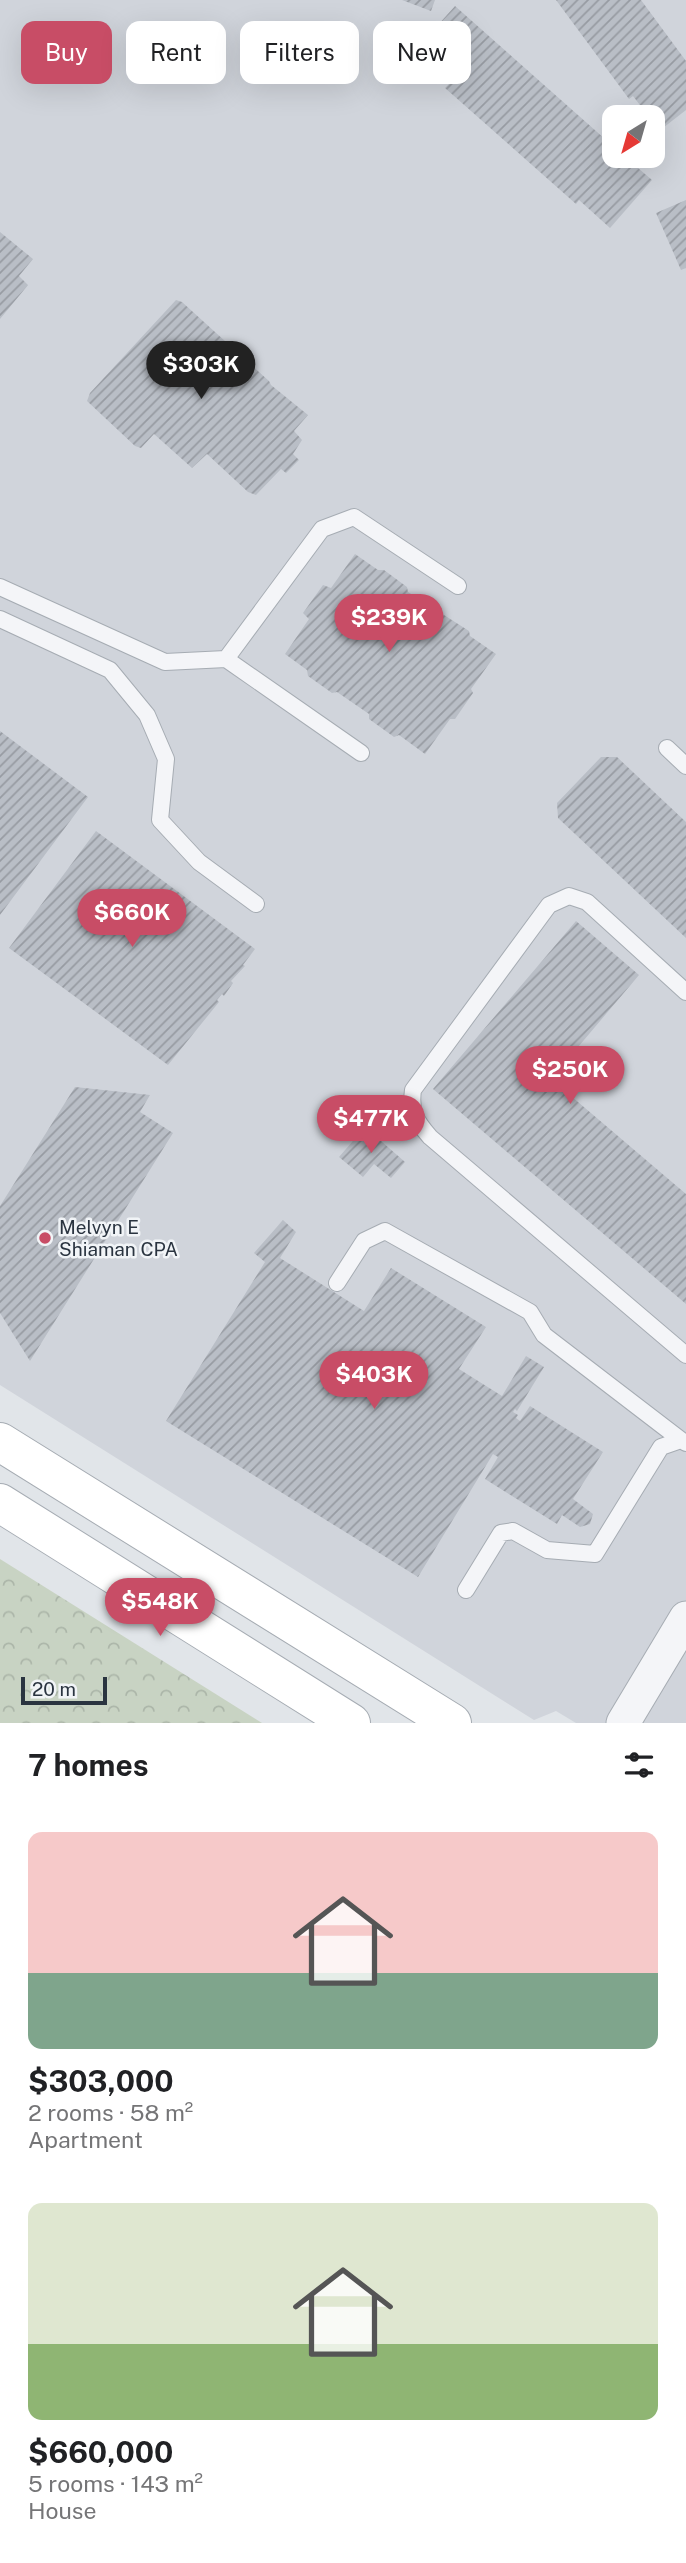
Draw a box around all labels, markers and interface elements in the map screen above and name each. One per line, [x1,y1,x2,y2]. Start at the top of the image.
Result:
chip: Buy [21,21,112,84]
chip: Rent [126,21,226,84]
chip: Filters [240,21,359,84]
chip: New [373,21,471,84]
north arrow [602,105,665,168]
map controls [602,105,665,168]
pin: $303K [152,342,250,401]
text: $303K [162,350,240,377]
pin: $239K [340,594,438,654]
text: $239K [350,603,428,630]
pin: $660K [83,890,181,949]
text: $660K [93,898,171,925]
pin: $250K [521,1046,619,1106]
text: $250K [531,1055,609,1082]
pin: $477K [322,1096,420,1155]
text: $477K [333,1104,409,1131]
place label: Melvyn E Shiaman CPA [59,1216,178,1260]
marker: Melvyn E Shiaman CPA [37,1230,53,1246]
pin: $403K [325,1352,423,1411]
text: $403K [335,1360,413,1387]
pin: $548K [111,1578,209,1638]
text: $548K [121,1587,199,1614]
scale bar [21,1674,107,1706]
text: 20 m [32,1678,76,1700]
icon: filters [620,1746,658,1784]
text: 7 homes [28,1747,149,1783]
icon: home [280,1878,406,2004]
text: $303,000 [28,2063,174,2099]
text: 2 rooms · 58 m² [28,2099,193,2126]
text: Apartment [28,2126,143,2153]
icon: home [280,2249,406,2375]
text: $660,000 [28,2434,173,2470]
text: 5 rooms · 143 m² [28,2470,203,2497]
text: House [28,2497,96,2524]

